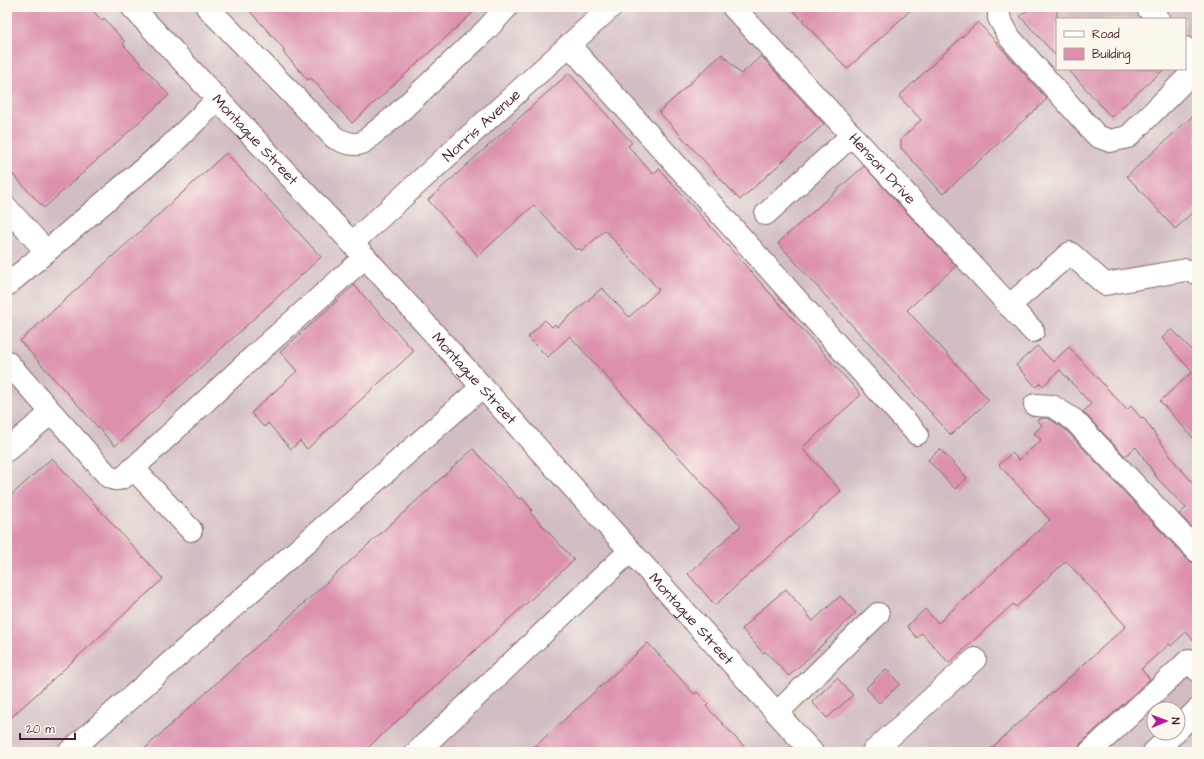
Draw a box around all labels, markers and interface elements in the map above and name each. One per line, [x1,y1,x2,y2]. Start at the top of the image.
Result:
legend [1056,18,1186,70]
text: Road [1092,26,1120,43]
text: Building [1092,46,1130,64]
street label: Norris Avenue [438,84,525,166]
street label: Montague Street [208,89,303,190]
street label: Henson Drive [844,128,921,209]
street label: Montague Street [427,327,522,429]
street label: Montague Street [644,568,739,669]
north arrow [1146,701,1186,741]
scale bar [20,715,75,741]
text: N [1168,717,1183,725]
text: 20 m [26,721,55,738]

